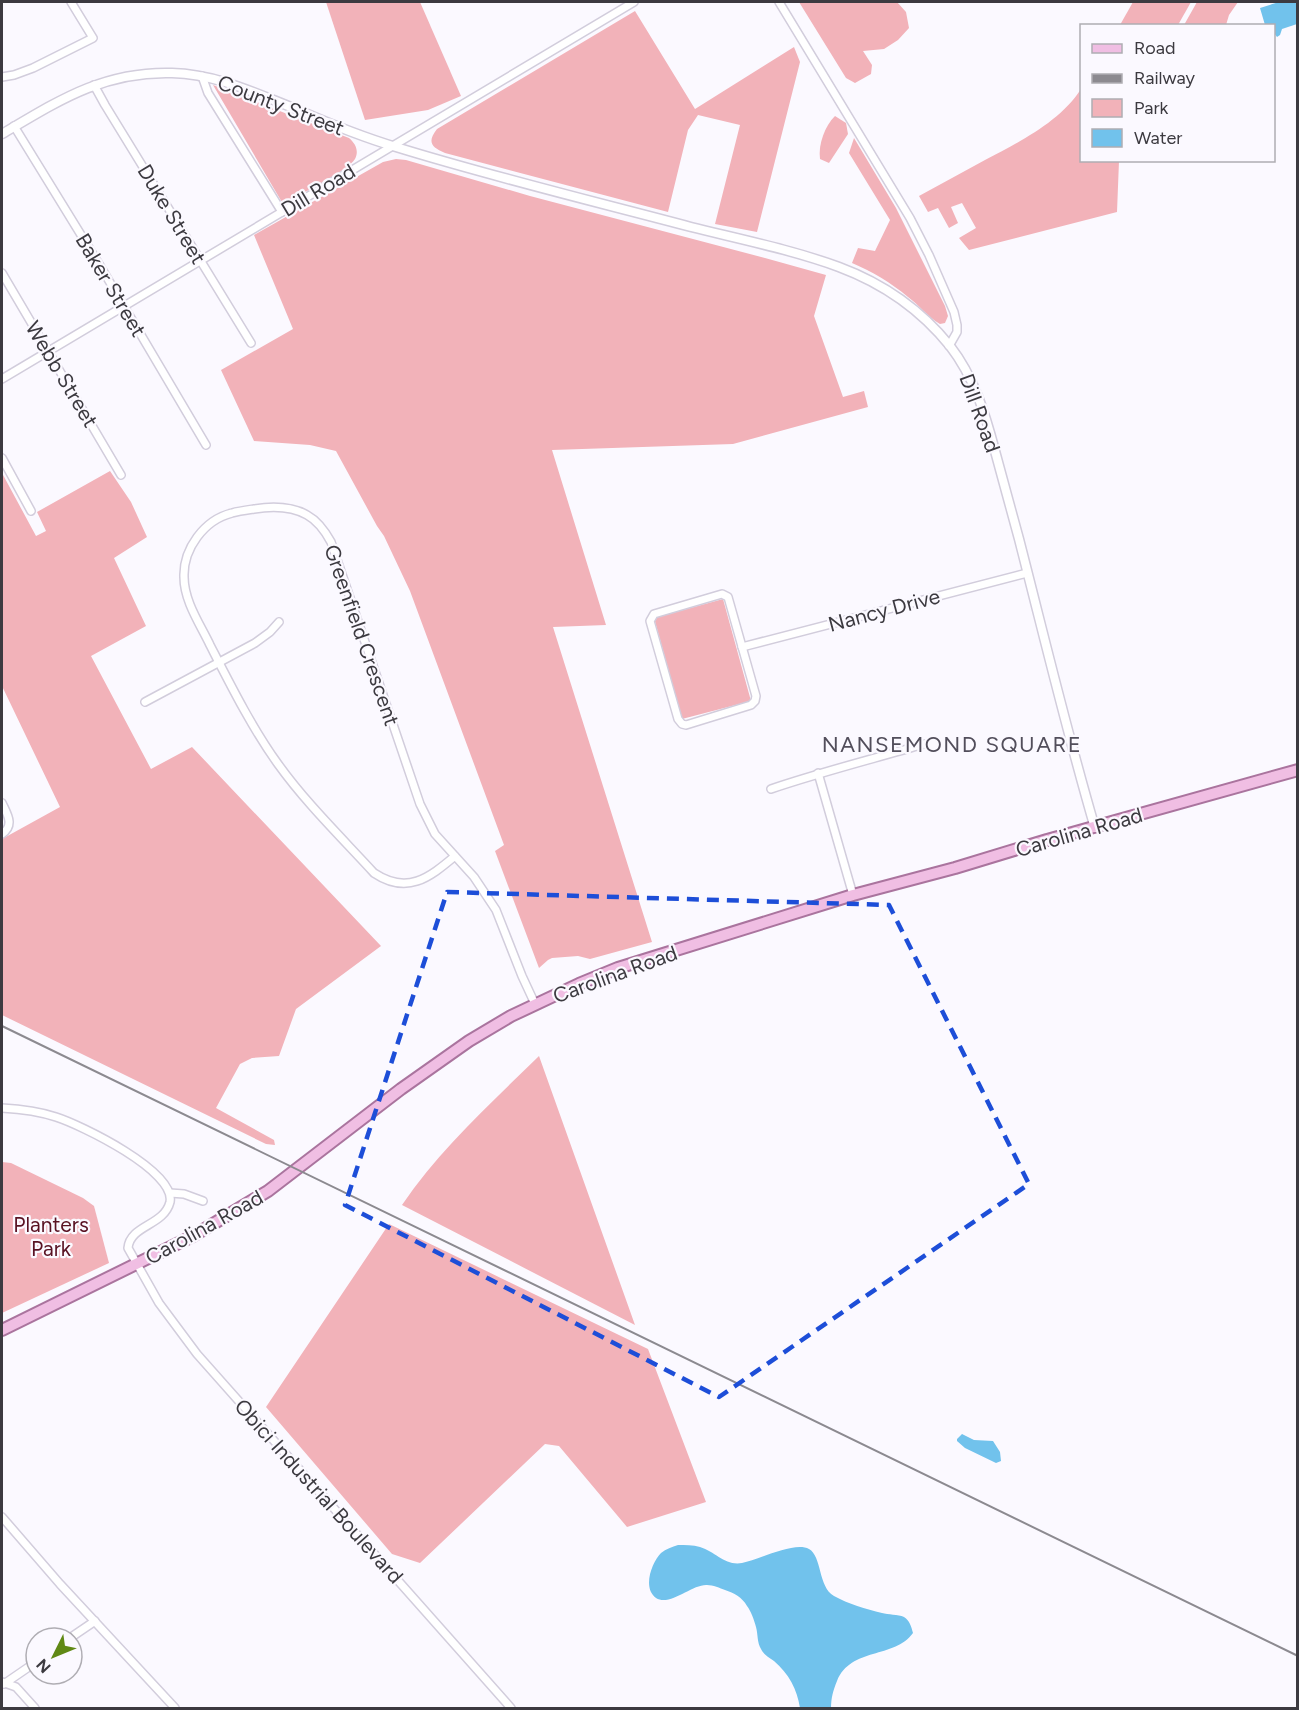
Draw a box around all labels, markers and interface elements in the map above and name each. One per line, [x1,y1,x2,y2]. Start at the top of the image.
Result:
legend [1080,24,1275,162]
text: Road [1134,37,1175,59]
text: Railway [1134,67,1196,89]
street label: County Street [214,69,348,141]
text: Park [1134,97,1169,119]
text: Water [1134,127,1182,149]
street label: Dill Road [276,158,360,222]
street label: Duke Street [133,160,211,268]
street label: Baker Street [70,229,152,341]
street label: Webb Street [21,316,103,432]
street label: Dill Road [954,370,1006,456]
street label: Greenfield Crescent [319,541,405,729]
street label: Nancy Drive [825,583,943,637]
district label: NANSEMOND SQUARE [822,731,1082,758]
street label: Carolina Road [1013,802,1145,862]
street label: Carolina Road [549,940,681,1008]
street label: Carolina Road [141,1184,267,1270]
park label: Planters Park [13,1212,89,1261]
street label: Obici Industrial Boulevard [229,1394,409,1588]
north arrow [24,1626,84,1686]
text: N [32,1655,55,1677]

